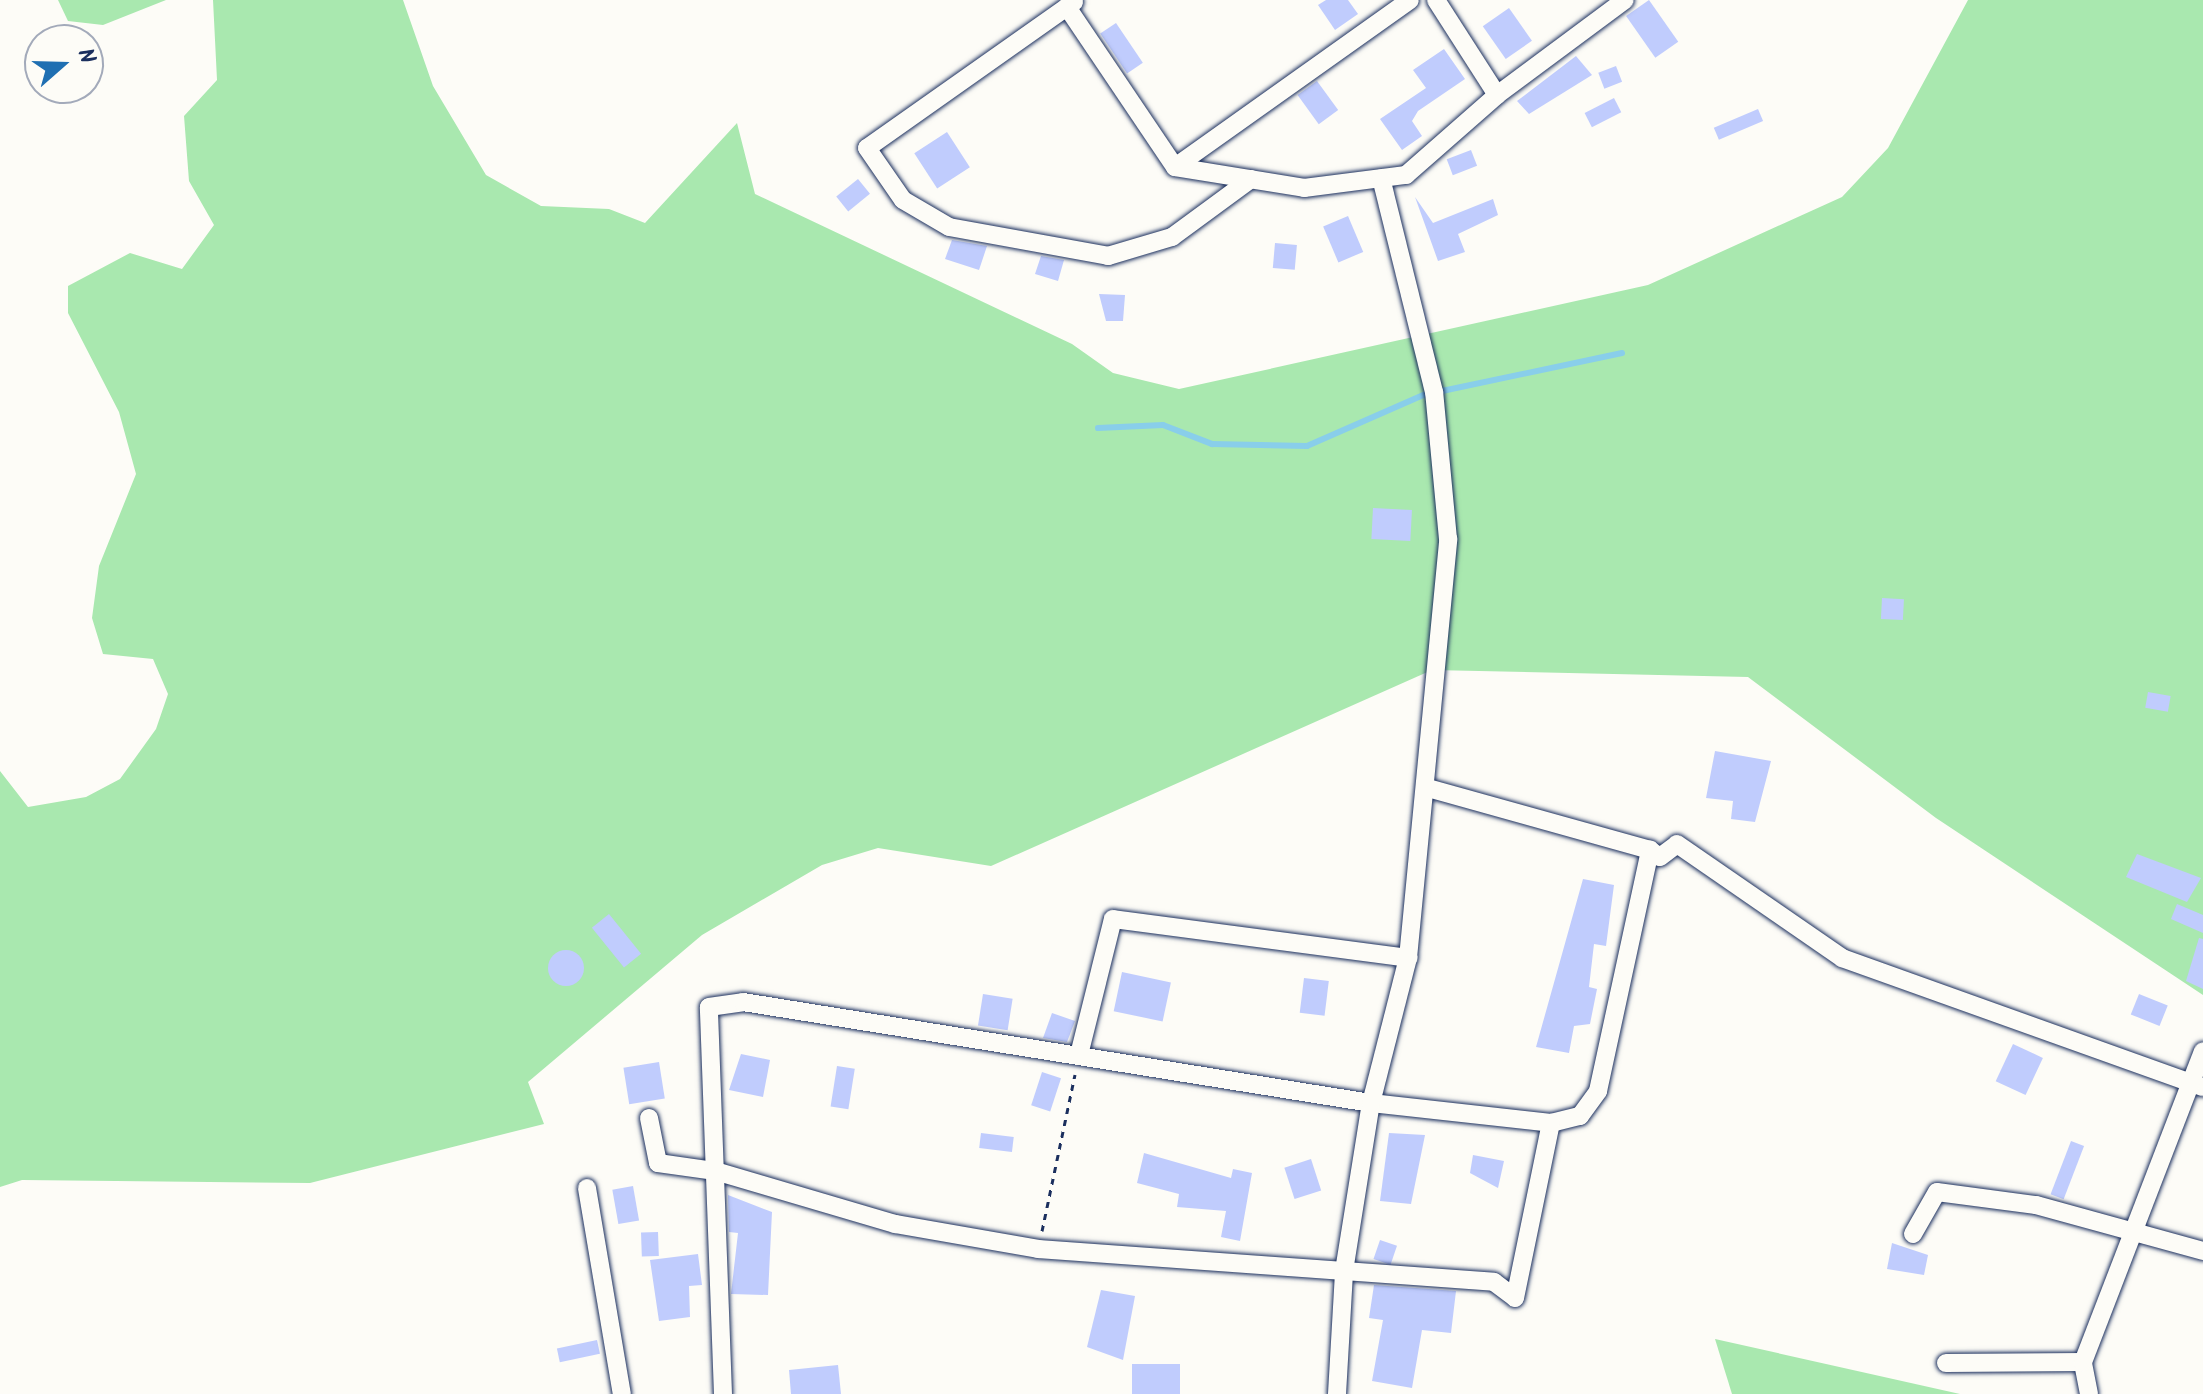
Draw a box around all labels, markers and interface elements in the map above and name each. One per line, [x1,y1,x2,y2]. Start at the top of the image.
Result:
north arrow [24,24,104,104]
text: N [66,44,104,69]

